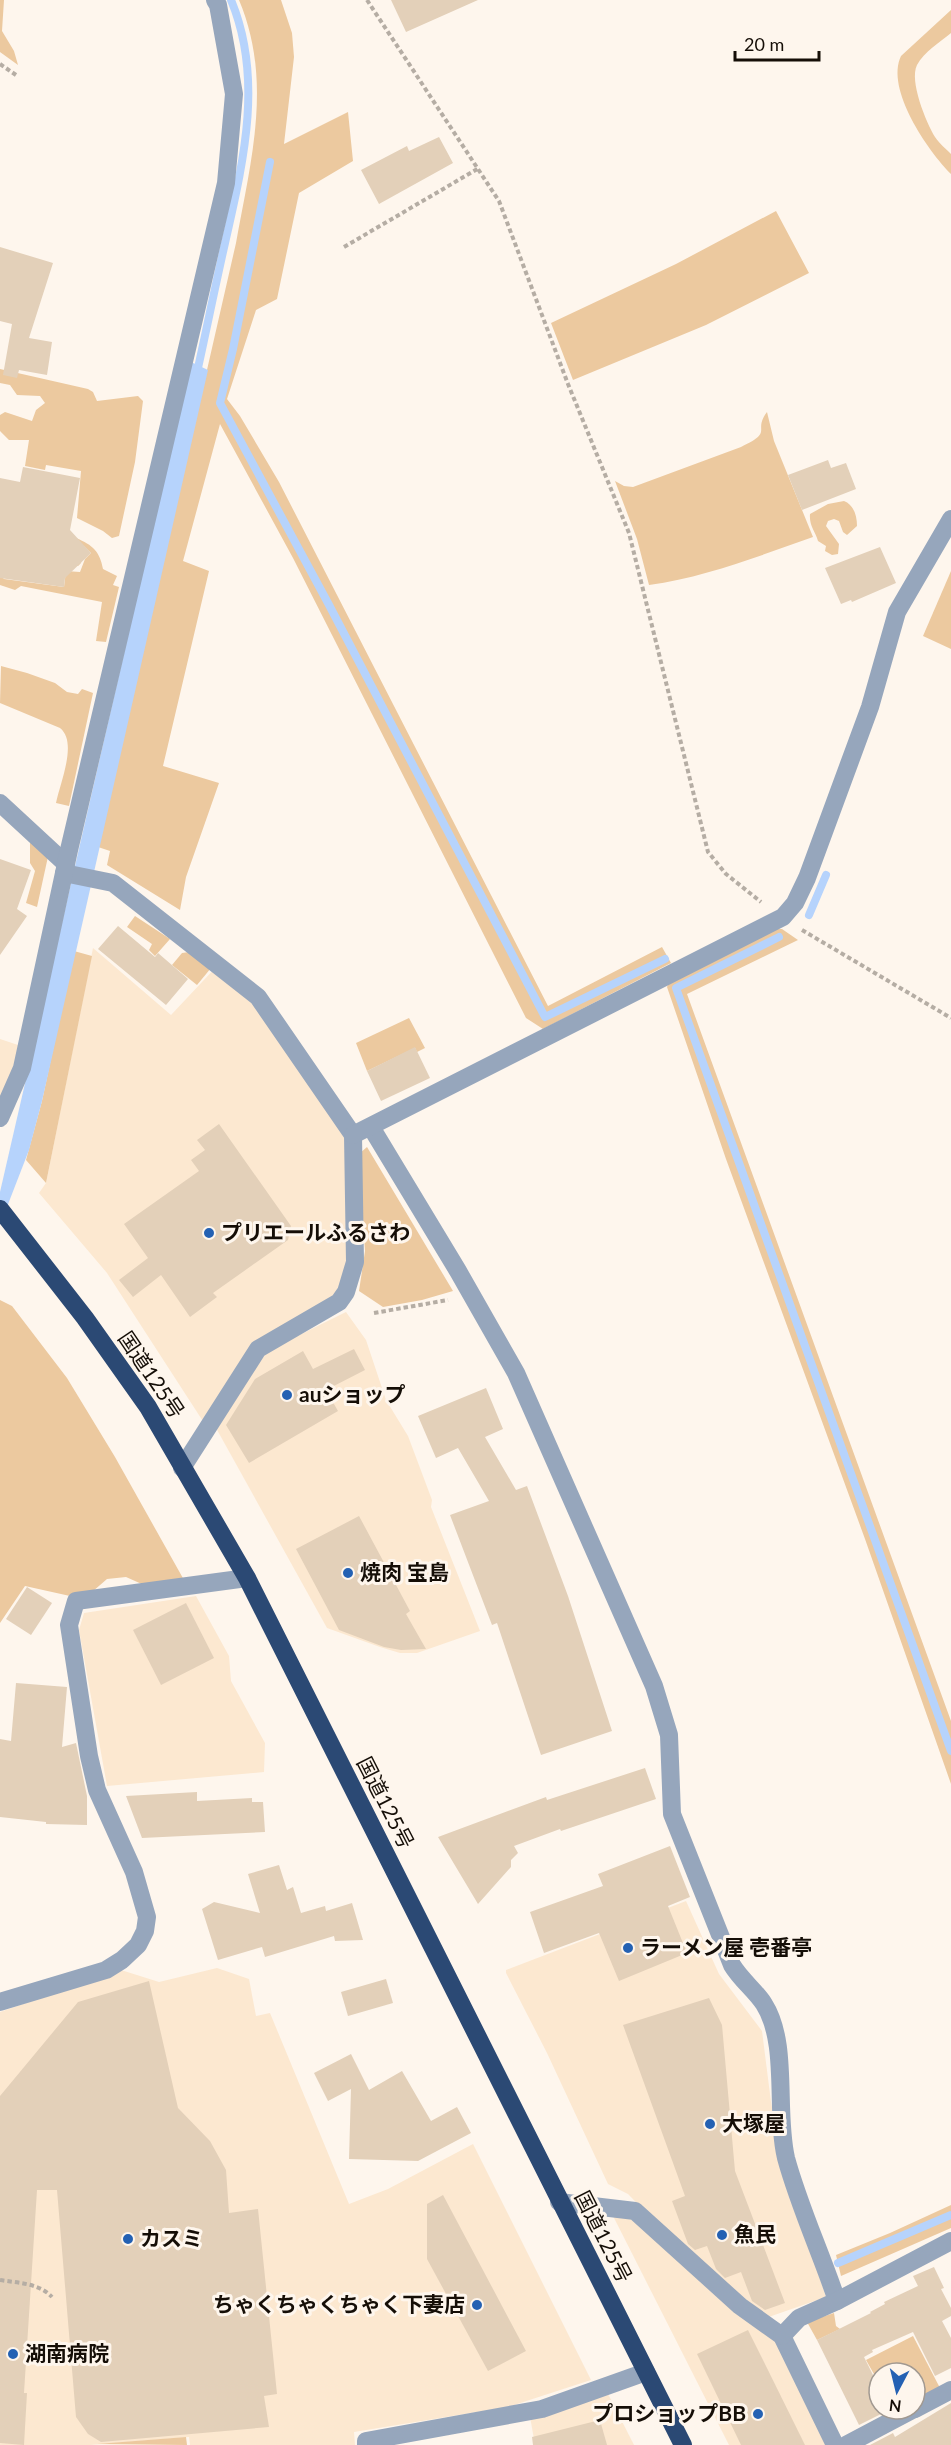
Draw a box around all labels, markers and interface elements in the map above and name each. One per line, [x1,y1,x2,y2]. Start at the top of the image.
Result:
scale bar [735,24,819,62]
text: 20 m [744,33,784,55]
place label: プリエールふるさわ [221,1219,410,1244]
marker: プリエールふるさわ [202,1226,216,1240]
street label: 国道125号 [114,1326,190,1422]
place label: auショップ [299,1381,406,1406]
marker: auショップ [280,1388,294,1402]
place label: 焼肉 宝島 [360,1559,449,1584]
marker: 焼肉 宝島 [341,1566,355,1580]
street label: 国道125号 [353,1752,420,1852]
place label: ラーメン屋 壱番亭 [640,1934,812,1959]
marker: ラーメン屋 壱番亭 [621,1941,635,1955]
place label: 大塚屋 [722,2110,785,2135]
marker: 大塚屋 [703,2117,717,2131]
street label: 国道125号 [571,2186,638,2286]
place label: 魚民 [734,2221,776,2246]
place label: カスミ [140,2225,203,2250]
marker: 魚民 [715,2228,729,2242]
marker: カスミ [121,2232,135,2246]
place label: ちゃくちゃくちゃく下妻店 [213,2291,465,2316]
marker: ちゃくちゃくちゃく下妻店 [470,2298,484,2312]
place label: 湖南病院 [25,2340,109,2365]
marker: 湖南病院 [6,2347,20,2361]
north arrow [867,2361,927,2421]
text: N [888,2396,902,2417]
place label: プロショップBB [592,2400,746,2425]
marker: プロショップBB [751,2407,765,2421]

